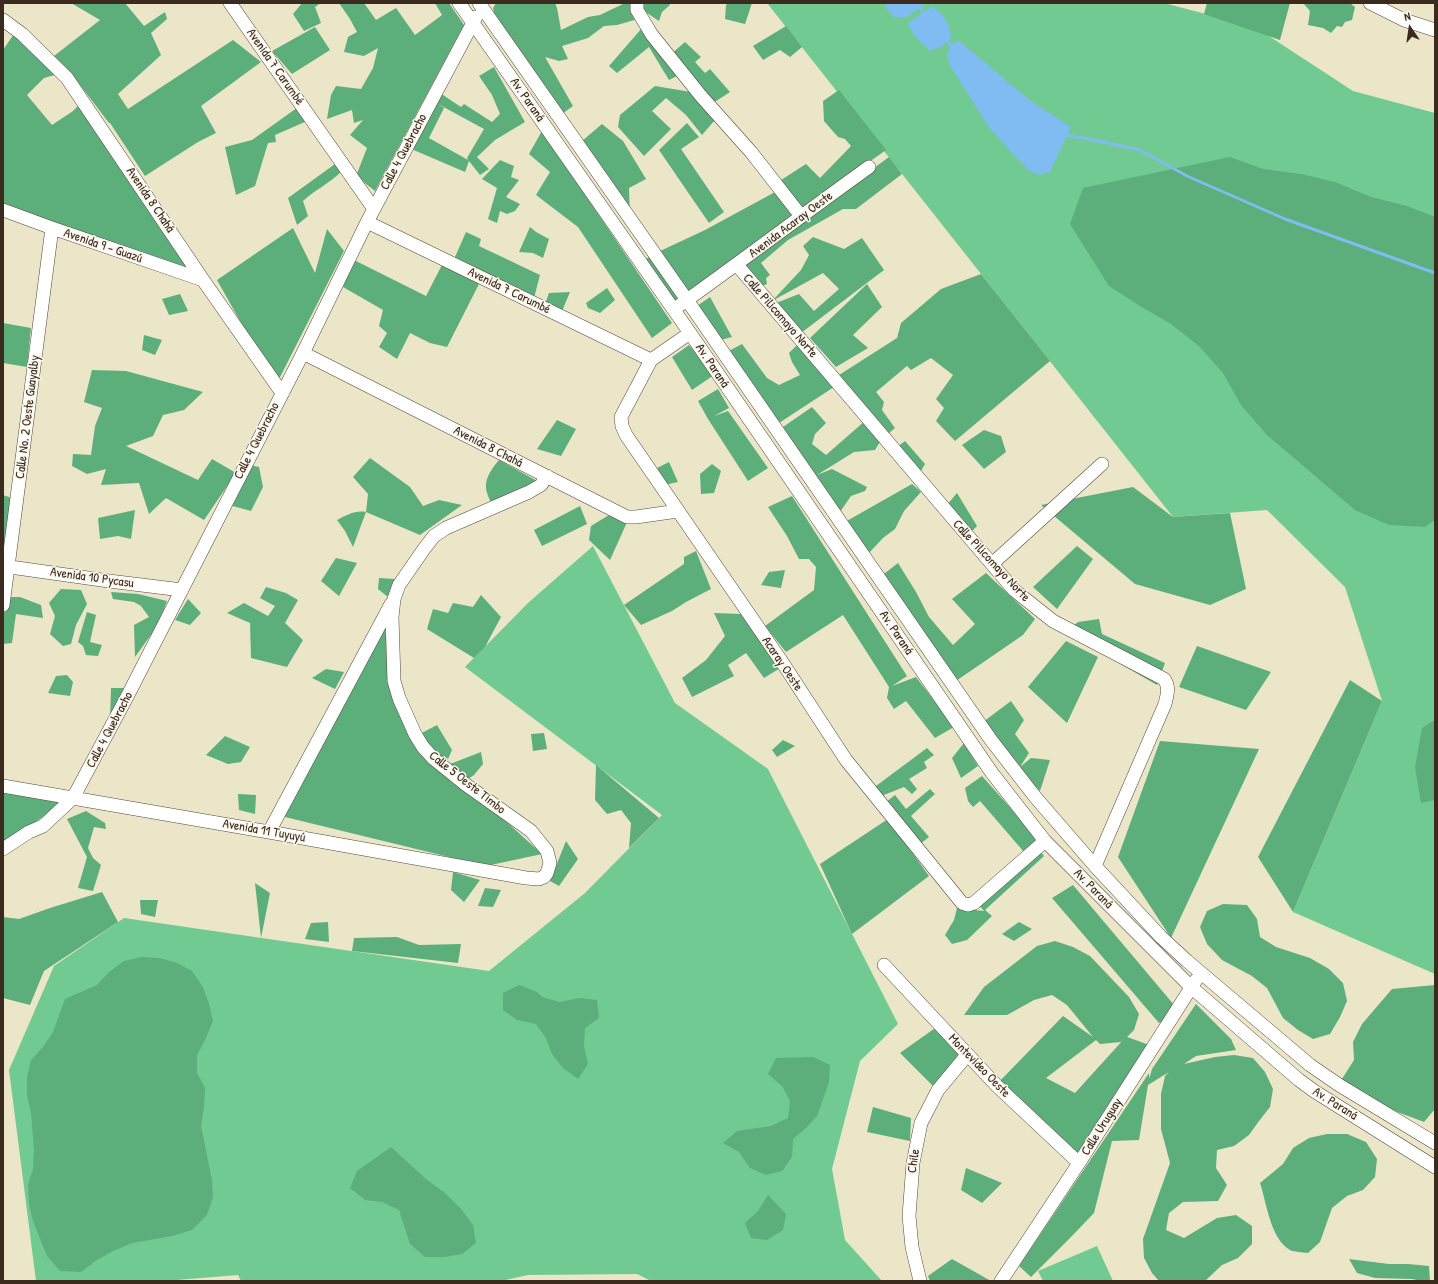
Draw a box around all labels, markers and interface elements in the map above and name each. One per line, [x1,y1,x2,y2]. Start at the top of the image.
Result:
north arrow [1390,8,1430,48]
text: N [1403,9,1412,24]
street label: Avenida 7 Carumbé [243,26,307,108]
street label: Av. Paraná [506,75,548,125]
street label: Calle 4 Quebracho [377,111,431,193]
street label: Avenida 8 Chahá [122,164,178,236]
street label: Avenida Acaray Oeste [746,188,836,262]
street label: Avenida 9 - Guazú [62,225,144,267]
street label: Avenida 7 Carumbé [465,264,553,318]
street label: Calle Pilicomayo Norte [739,271,821,361]
street label: Av. Paraná [692,341,732,391]
street label: Calle No. 2 Oeste Guayalby [13,354,43,480]
street label: Calle 4 Quebracho [231,400,283,482]
street label: Avenida 8 Chahá [451,423,525,471]
street label: Calle Pilicomayo Norte [949,517,1033,605]
street label: Avenida 10 Pycasu [49,564,135,592]
street label: Av. Paraná [876,608,916,658]
street label: Acaray Oeste [758,634,806,694]
street label: Calle 4 Quebracho [83,689,137,771]
street label: Calle 5 Oeste Timbo [426,748,508,818]
street label: Avenida 11 Tuyuyú [221,816,307,846]
street label: Av. Paraná [1070,866,1116,912]
street label: Montevideo Oeste [945,1031,1013,1101]
street label: Av. Paraná [1310,1084,1360,1124]
street label: Calle Uruguay [1078,1095,1126,1159]
street label: Chile [905,1148,923,1174]

